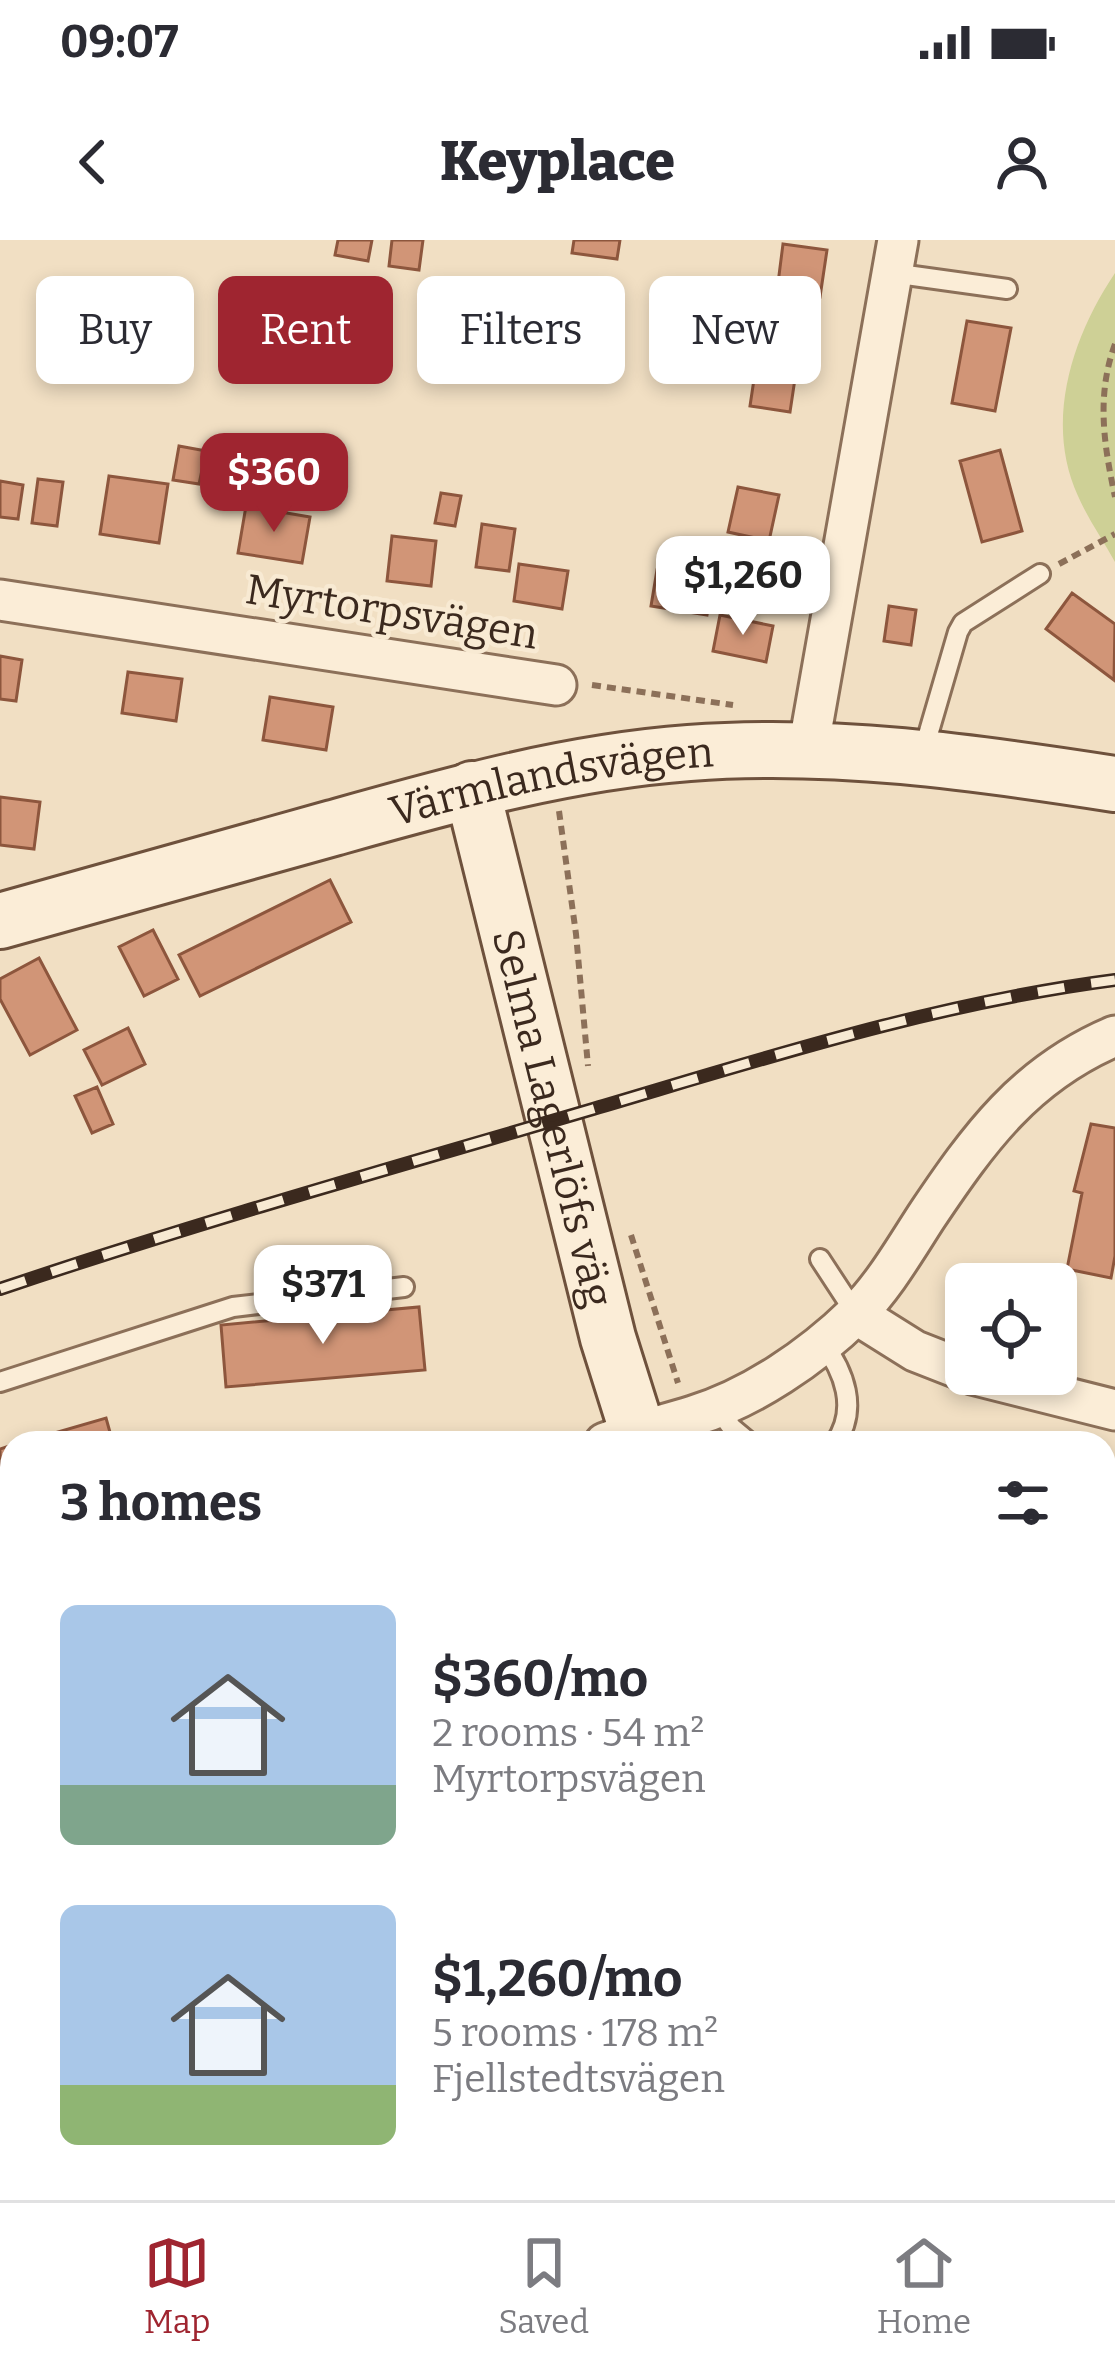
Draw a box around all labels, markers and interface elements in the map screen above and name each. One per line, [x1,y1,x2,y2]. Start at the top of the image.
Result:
text: 09:07 [60,15,178,69]
icon: back [60,129,126,195]
icon: person [989,129,1055,195]
text: Keyplace [440,130,675,194]
chip: Buy [36,276,194,384]
chip: Rent [218,276,393,384]
chip: Filters [417,276,625,384]
chip: New [649,276,821,384]
pin: $360 [203,433,345,535]
text: $360 [227,449,321,495]
pin: $1,260 [645,536,841,638]
text: $1,260 [683,552,803,598]
street label: Myrtorpsvägen [242,564,541,660]
street label: Värmlandsvägen [384,727,715,837]
street label: Selma Lagerlöfs väg [482,924,623,1312]
pin: $371 [252,1245,394,1347]
text: $371 [281,1261,365,1307]
map controls [945,1263,1077,1395]
button: locate [945,1263,1077,1395]
icon: filters [990,1470,1056,1536]
text: 3 homes [60,1472,262,1534]
text: $360/mo [432,1648,648,1710]
icon: home [156,1653,300,1797]
text: 2 rooms · 54 m² [432,1710,704,1756]
text: Myrtorpsvägen [432,1756,706,1802]
text: $1,260/mo [432,1948,682,2010]
icon: home [156,1953,300,2097]
text: 5 rooms · 178 m² [432,2010,718,2056]
text: Fjellstedtsvägen [432,2056,725,2102]
tab: Map [144,2230,211,2342]
tab: Saved [498,2230,589,2342]
tab: Home [877,2230,971,2342]

